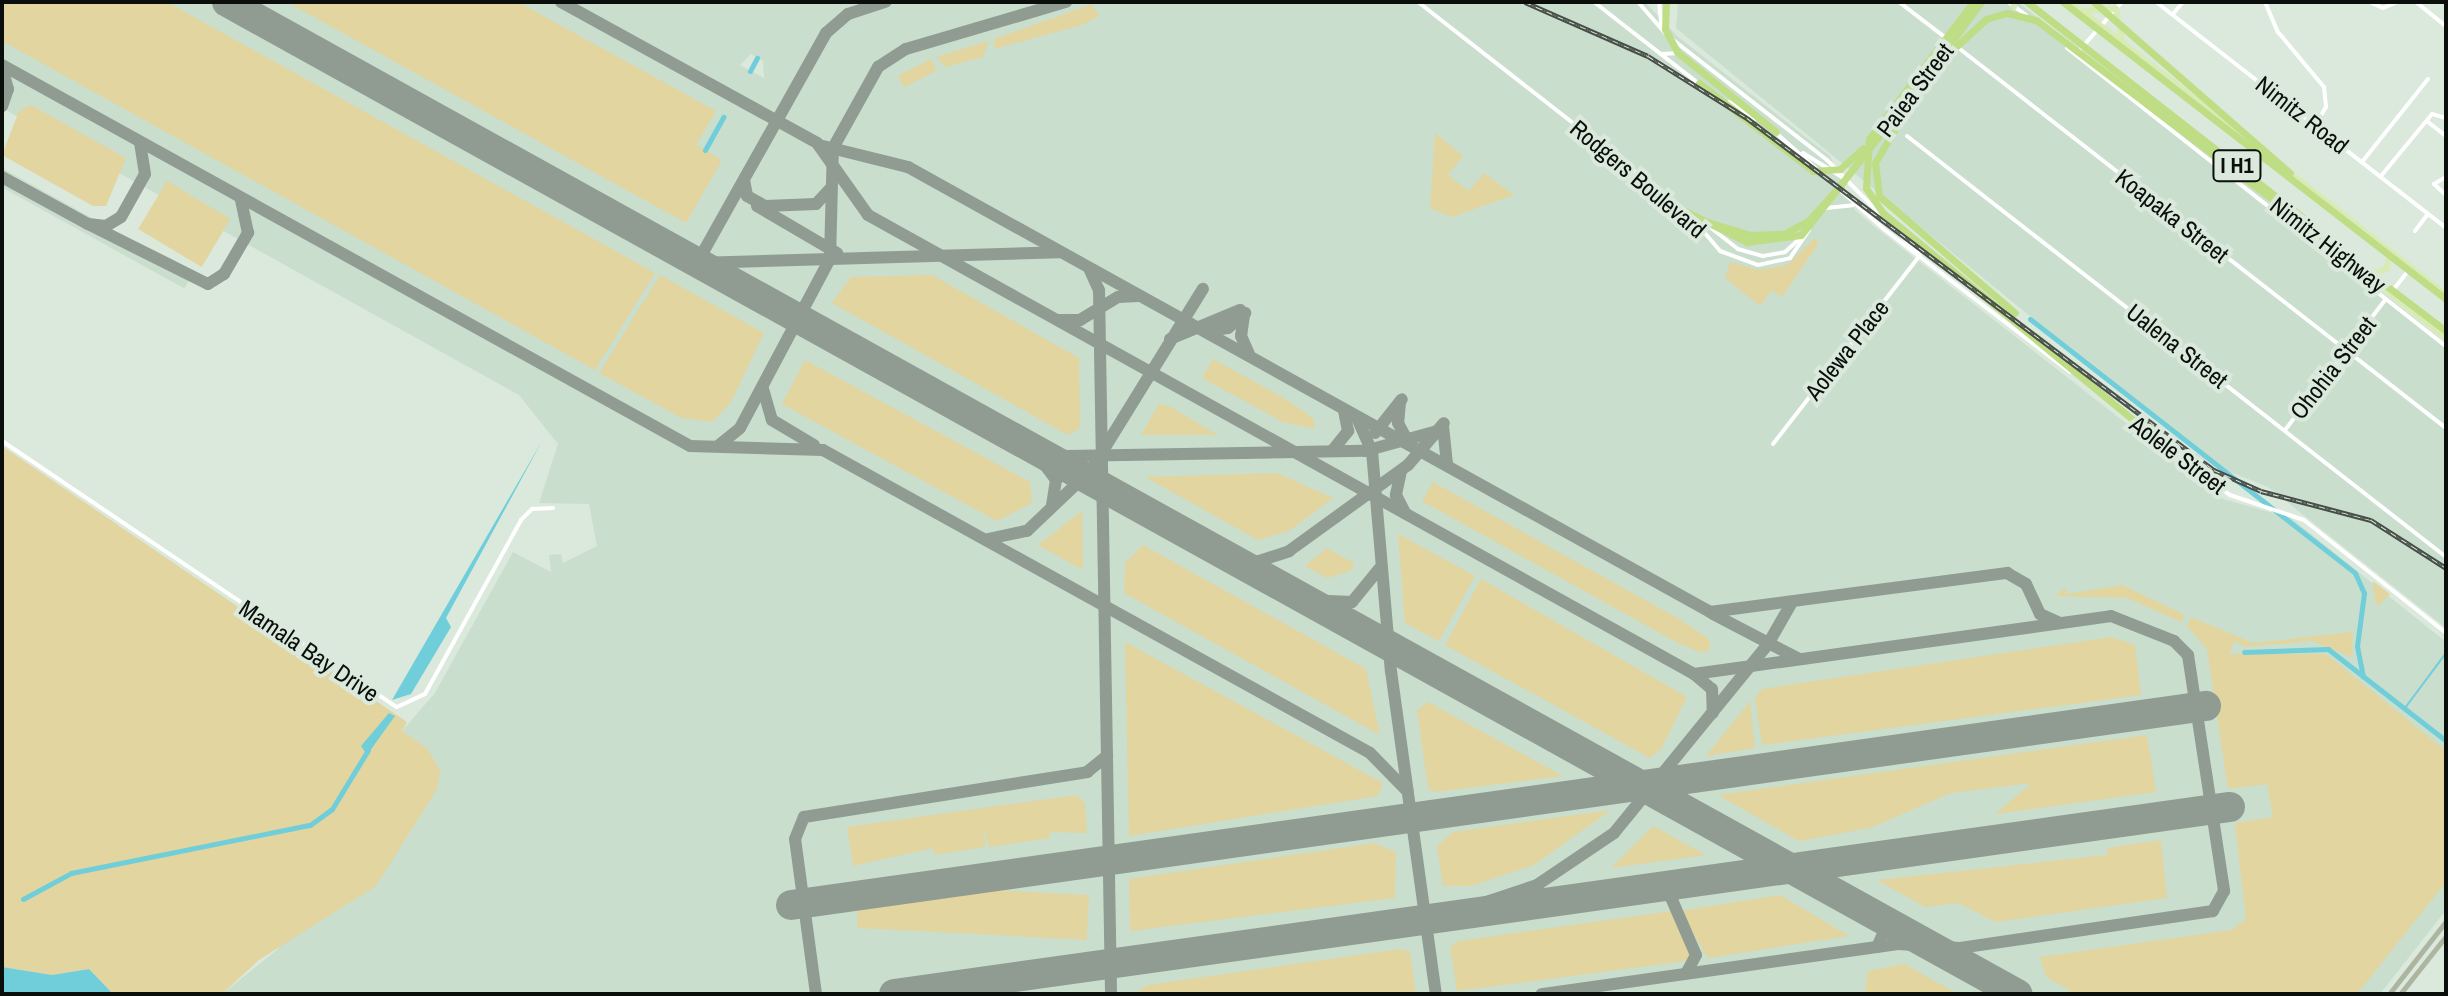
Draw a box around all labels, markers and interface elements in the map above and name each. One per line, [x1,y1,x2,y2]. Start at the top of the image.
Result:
street label: Paiea Street [1871,38,1959,142]
street label: Nimitz Road [2250,70,2354,160]
street label: Rodgers Boulevard [1564,114,1712,244]
road number: I H1 [2211,148,2263,184]
street label: Koapaka Street [2110,163,2234,269]
street label: Nimitz Highway [2264,191,2392,299]
street label: Aolewa Place [1799,294,1895,406]
street label: Ualena Street [2121,298,2233,394]
street label: Ohohia Street [2284,311,2382,425]
street label: Aolele Street [2124,410,2232,500]
street label: Mamala Bay Drive [234,594,384,708]

